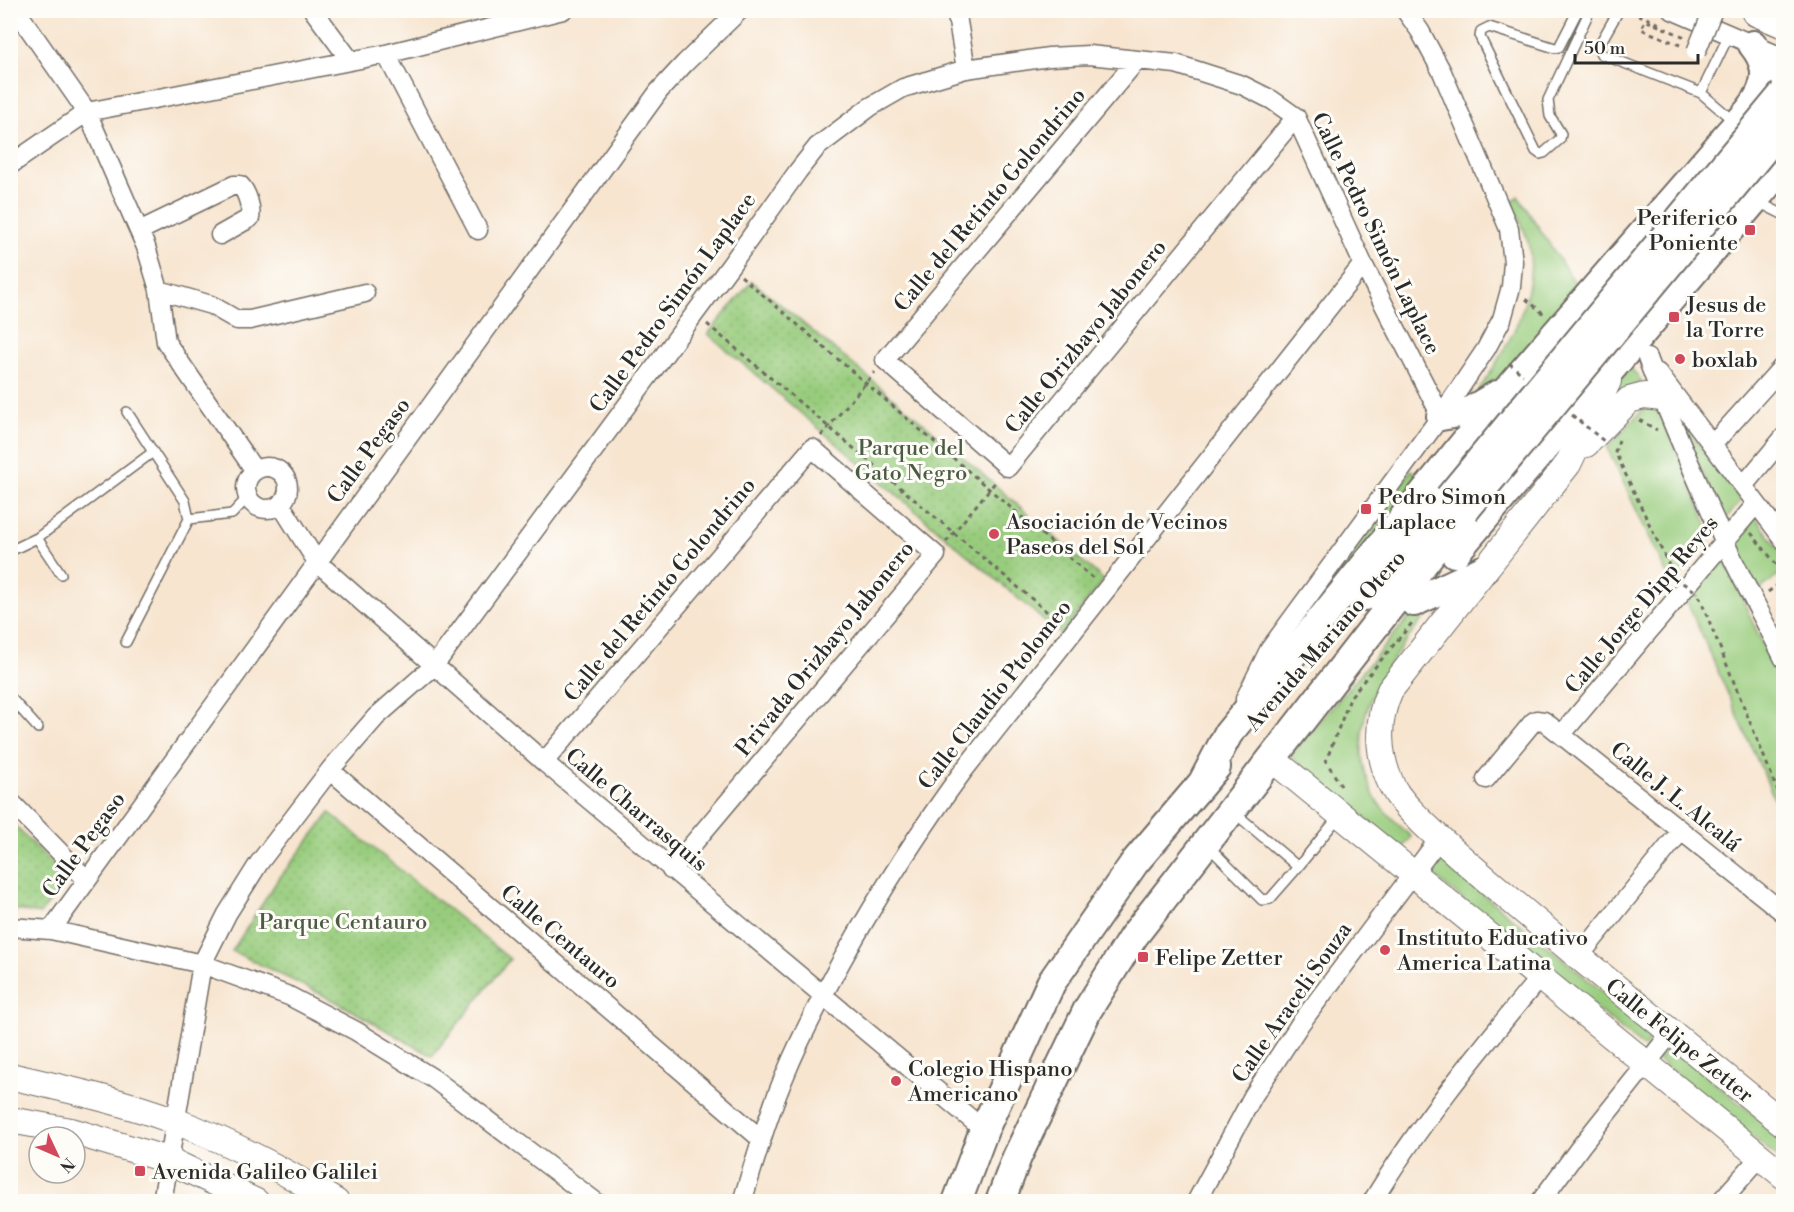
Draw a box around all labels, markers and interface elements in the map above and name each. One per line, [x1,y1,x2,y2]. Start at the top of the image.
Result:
scale bar [1575,27,1698,65]
text: 50 m [1584,37,1626,60]
street label: Calle del Retinto Golondrino [889,82,1092,317]
street label: Calle Pedro Simón Laplace [1305,108,1446,359]
street label: Calle Pedro Simón Laplace [584,187,762,418]
place label: Periferico Poniente [1637,205,1738,257]
marker: Periferico Poniente [1743,223,1757,237]
street label: Calle Orizbayo Jabonero [1000,235,1173,439]
place label: Jesus de la Torre [1685,292,1766,344]
marker: Jesus de la Torre [1667,310,1681,324]
place label: boxlab [1692,347,1758,374]
marker: boxlab [1673,352,1687,366]
street label: Calle Pegaso [322,393,417,509]
park label: Parque del Gato Negro [855,435,967,487]
street label: Calle del Retinto Golondrino [559,472,762,707]
place label: Pedro Simon Laplace [1378,484,1506,536]
marker: Pedro Simon Laplace [1359,502,1373,516]
place label: Asociación de Vecinos Paseos del Sol [1005,509,1228,561]
street label: Calle Jorge Dipp Reyes [1560,510,1725,700]
marker: Asociación de Vecinos Paseos del Sol [987,527,1001,541]
street label: Privada Orizbayo Jabonero [730,536,920,762]
street label: Avenida Mariano Otero [1240,545,1412,738]
street label: Calle Claudio Ptolomeo [913,595,1078,795]
street label: Calle J. L. Alcalá [1604,736,1746,858]
street label: Calle Charrasquis [559,743,713,878]
street label: Calle Pegaso [37,787,132,903]
street label: Calle Centauro [495,879,625,995]
park label: Parque Centauro [259,909,427,936]
street label: Calle Araceli Souza [1227,916,1358,1089]
place label: Instituto Educativo America Latina [1396,925,1588,977]
marker: Instituto Educativo America Latina [1378,943,1392,957]
place label: Felipe Zetter [1155,945,1283,972]
marker: Felipe Zetter [1136,950,1150,964]
street label: Calle Felipe Zetter [1600,973,1759,1109]
place label: Colegio Hispano Americano [907,1056,1073,1108]
marker: Colegio Hispano Americano [889,1074,903,1088]
north arrow [27,1125,87,1185]
text: N [55,1153,79,1176]
place label: Avenida Galileo Galilei [151,1159,378,1186]
marker: Avenida Galileo Galilei [133,1164,147,1178]

